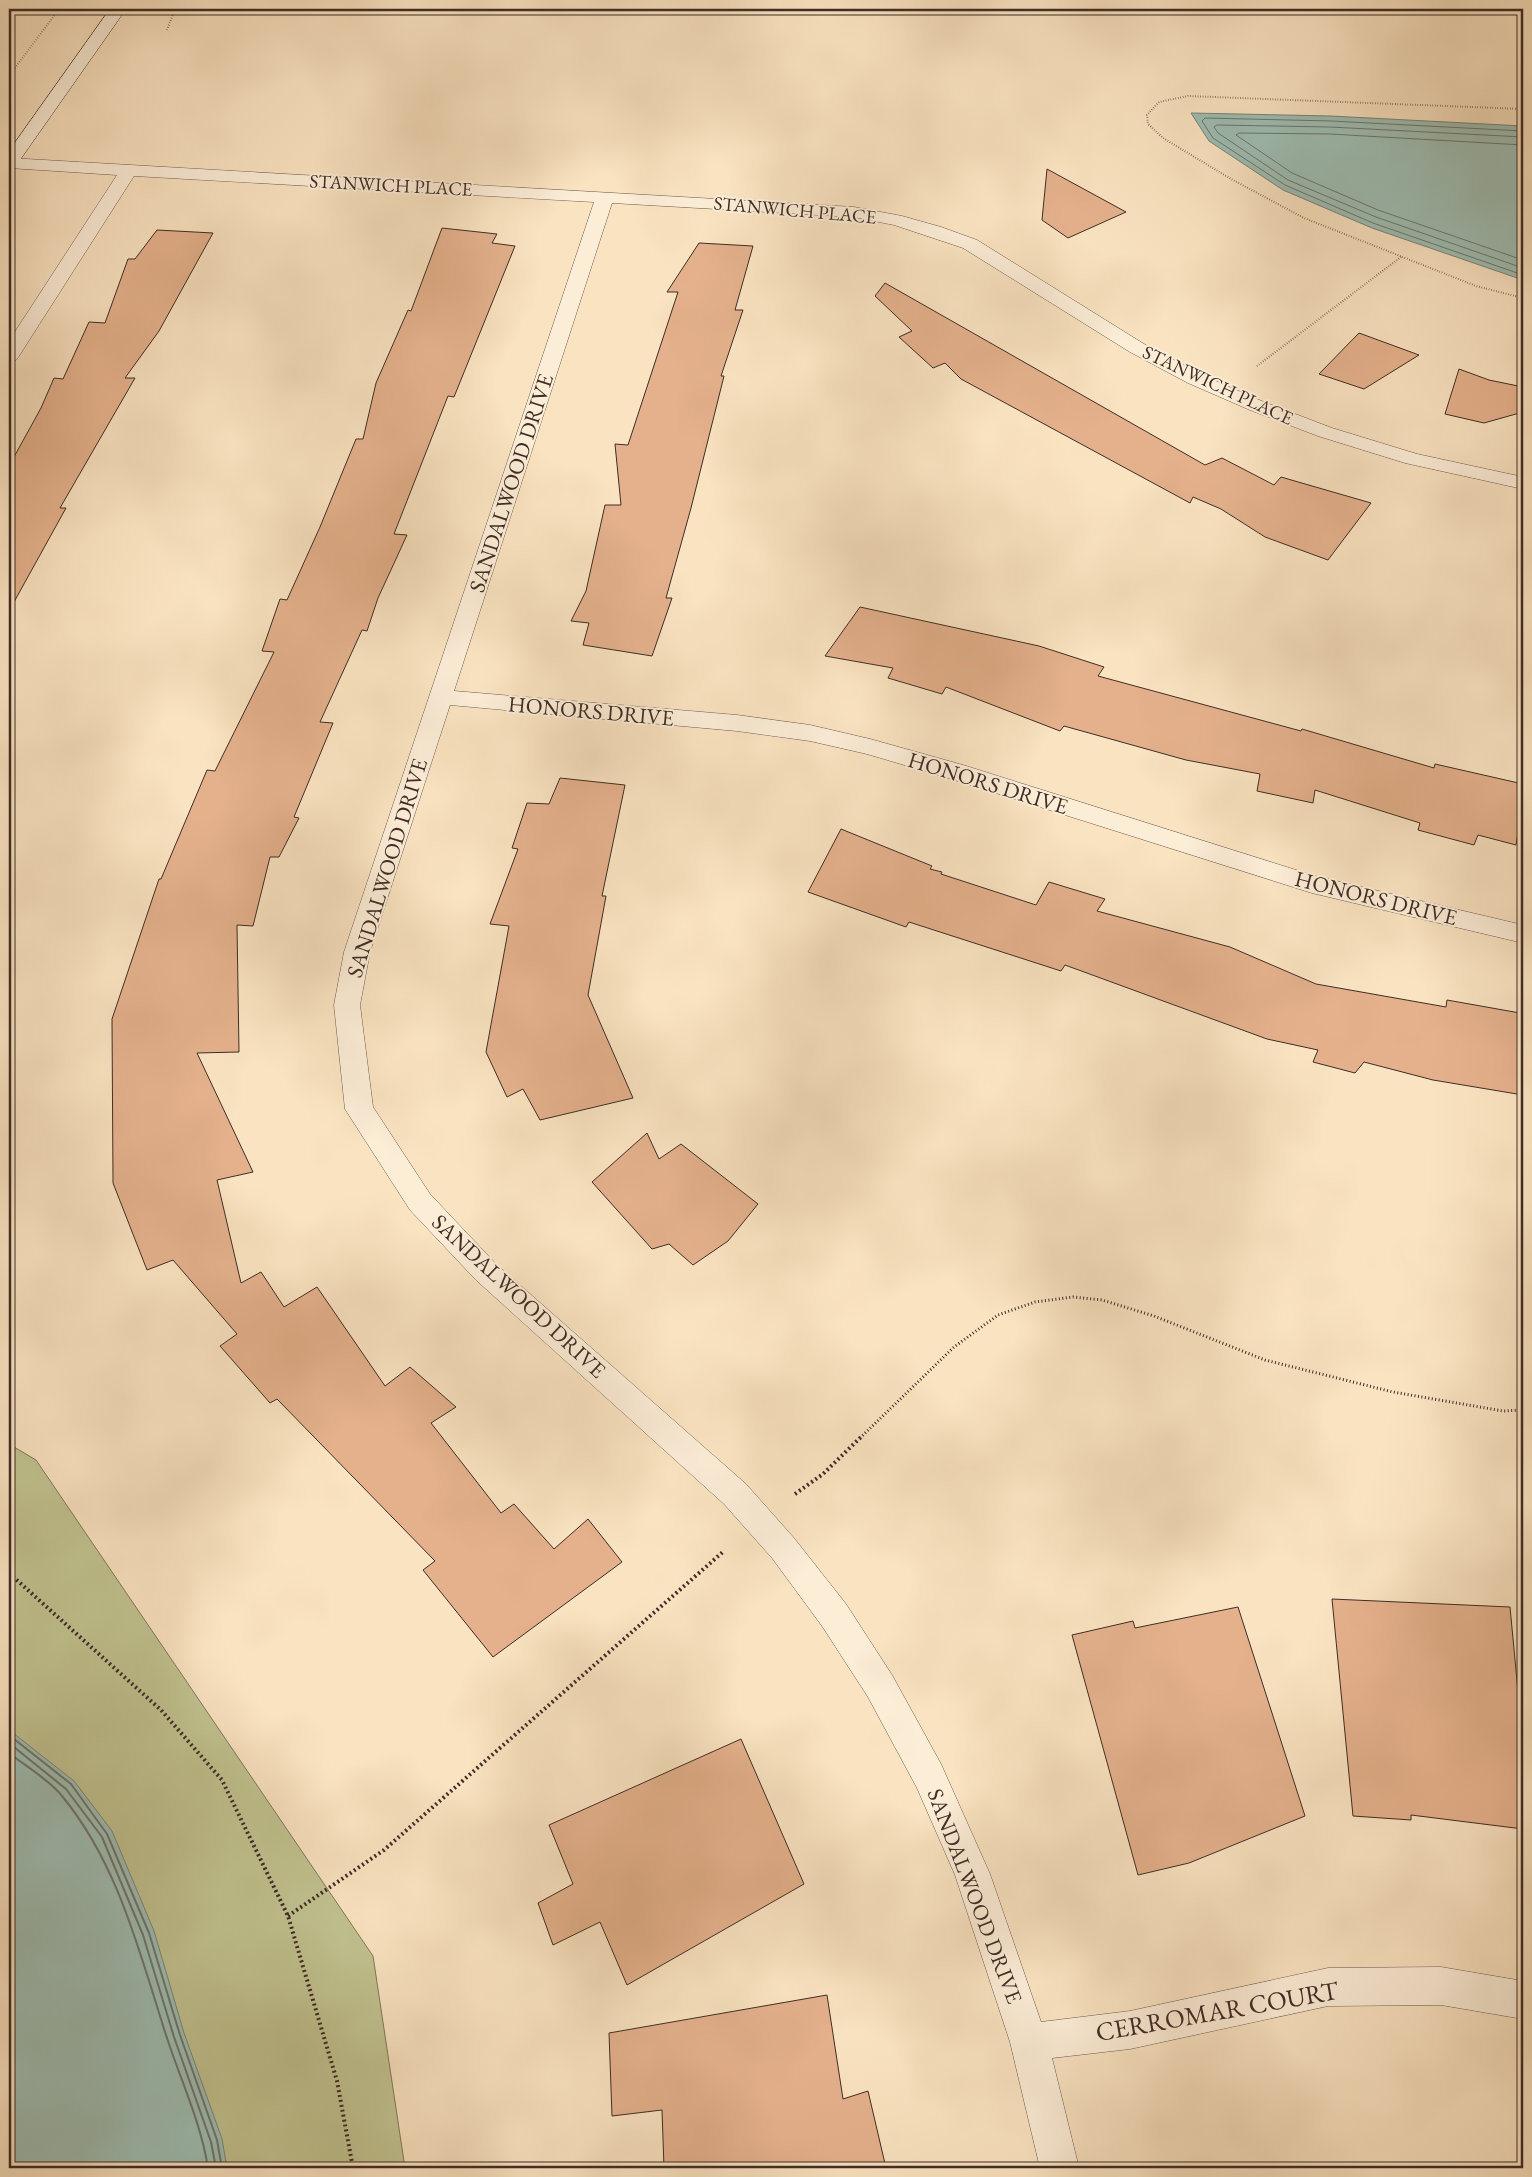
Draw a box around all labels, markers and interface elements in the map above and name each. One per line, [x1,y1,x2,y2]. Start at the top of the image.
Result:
street label: STANWICH PLACE [309,168,473,202]
street label: STANWICH PLACE [713,190,878,230]
street label: STANWICH PLACE [1139,339,1297,431]
street label: SANDALWOOD DRIVE [462,370,560,596]
street label: HONORS DRIVE [507,689,675,733]
street label: HONORS DRIVE [904,745,1072,821]
street label: SANDALWOOD DRIVE [340,755,434,981]
street label: HONORS DRIVE [1292,864,1460,932]
street label: SANDALWOOD DRIVE [426,1208,612,1384]
street label: SANDALWOOD DRIVE [921,1784,1029,2008]
street label: CERROMAR COURT [1093,1973,1342,2049]

